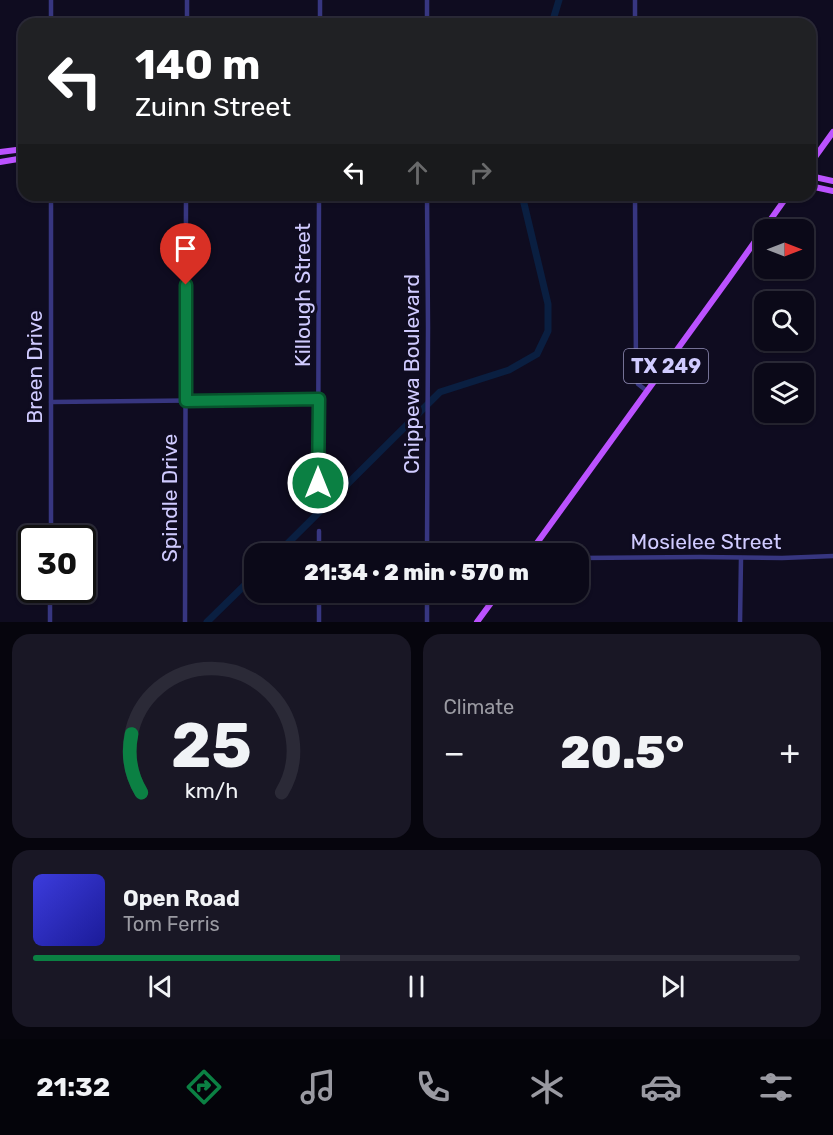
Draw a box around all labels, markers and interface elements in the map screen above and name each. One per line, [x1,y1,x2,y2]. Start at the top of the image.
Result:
text: 140 m [135,40,261,90]
icon: left [36,42,114,120]
text: Zuinn Street [135,91,291,123]
icon: left [338,156,371,189]
icon: ahead [401,156,434,189]
icon: right [464,156,497,189]
north arrow [754,219,814,279]
map controls [754,219,814,423]
pin [160,223,211,285]
street label: Killough Street [290,223,315,367]
icon: arrive [169,232,202,265]
street label: Chippewa Boulevard [399,274,424,474]
button: search [754,291,814,351]
street label: Breen Drive [22,310,47,424]
road number: TX 249 [624,349,708,383]
button: layers [754,363,814,423]
street label: Spindle Drive [157,434,182,562]
position arrow [286,451,350,515]
speed limit sign: 30 [18,525,96,603]
street label: Mosielee Street [631,529,781,554]
text: 21:34 · 2 min · 570 m [304,559,529,586]
text: Climate [444,695,514,719]
text: 25 [171,709,252,783]
text: 20.5° [560,726,684,779]
text: − [444,733,465,772]
text: + [779,733,800,772]
text: km/h [184,778,238,803]
text: Open Road [123,885,240,912]
text: Tom Ferris [123,912,220,936]
icon: previous [144,970,177,1003]
icon: pause [400,970,433,1003]
icon: next [656,970,689,1003]
icon: directions [183,1066,225,1108]
icon: music [297,1066,339,1108]
icon: phone [412,1066,454,1108]
icon: climate [526,1066,568,1108]
icon: car [640,1066,682,1108]
icon: filters [755,1066,797,1108]
text: 21:32 [36,1071,110,1103]

